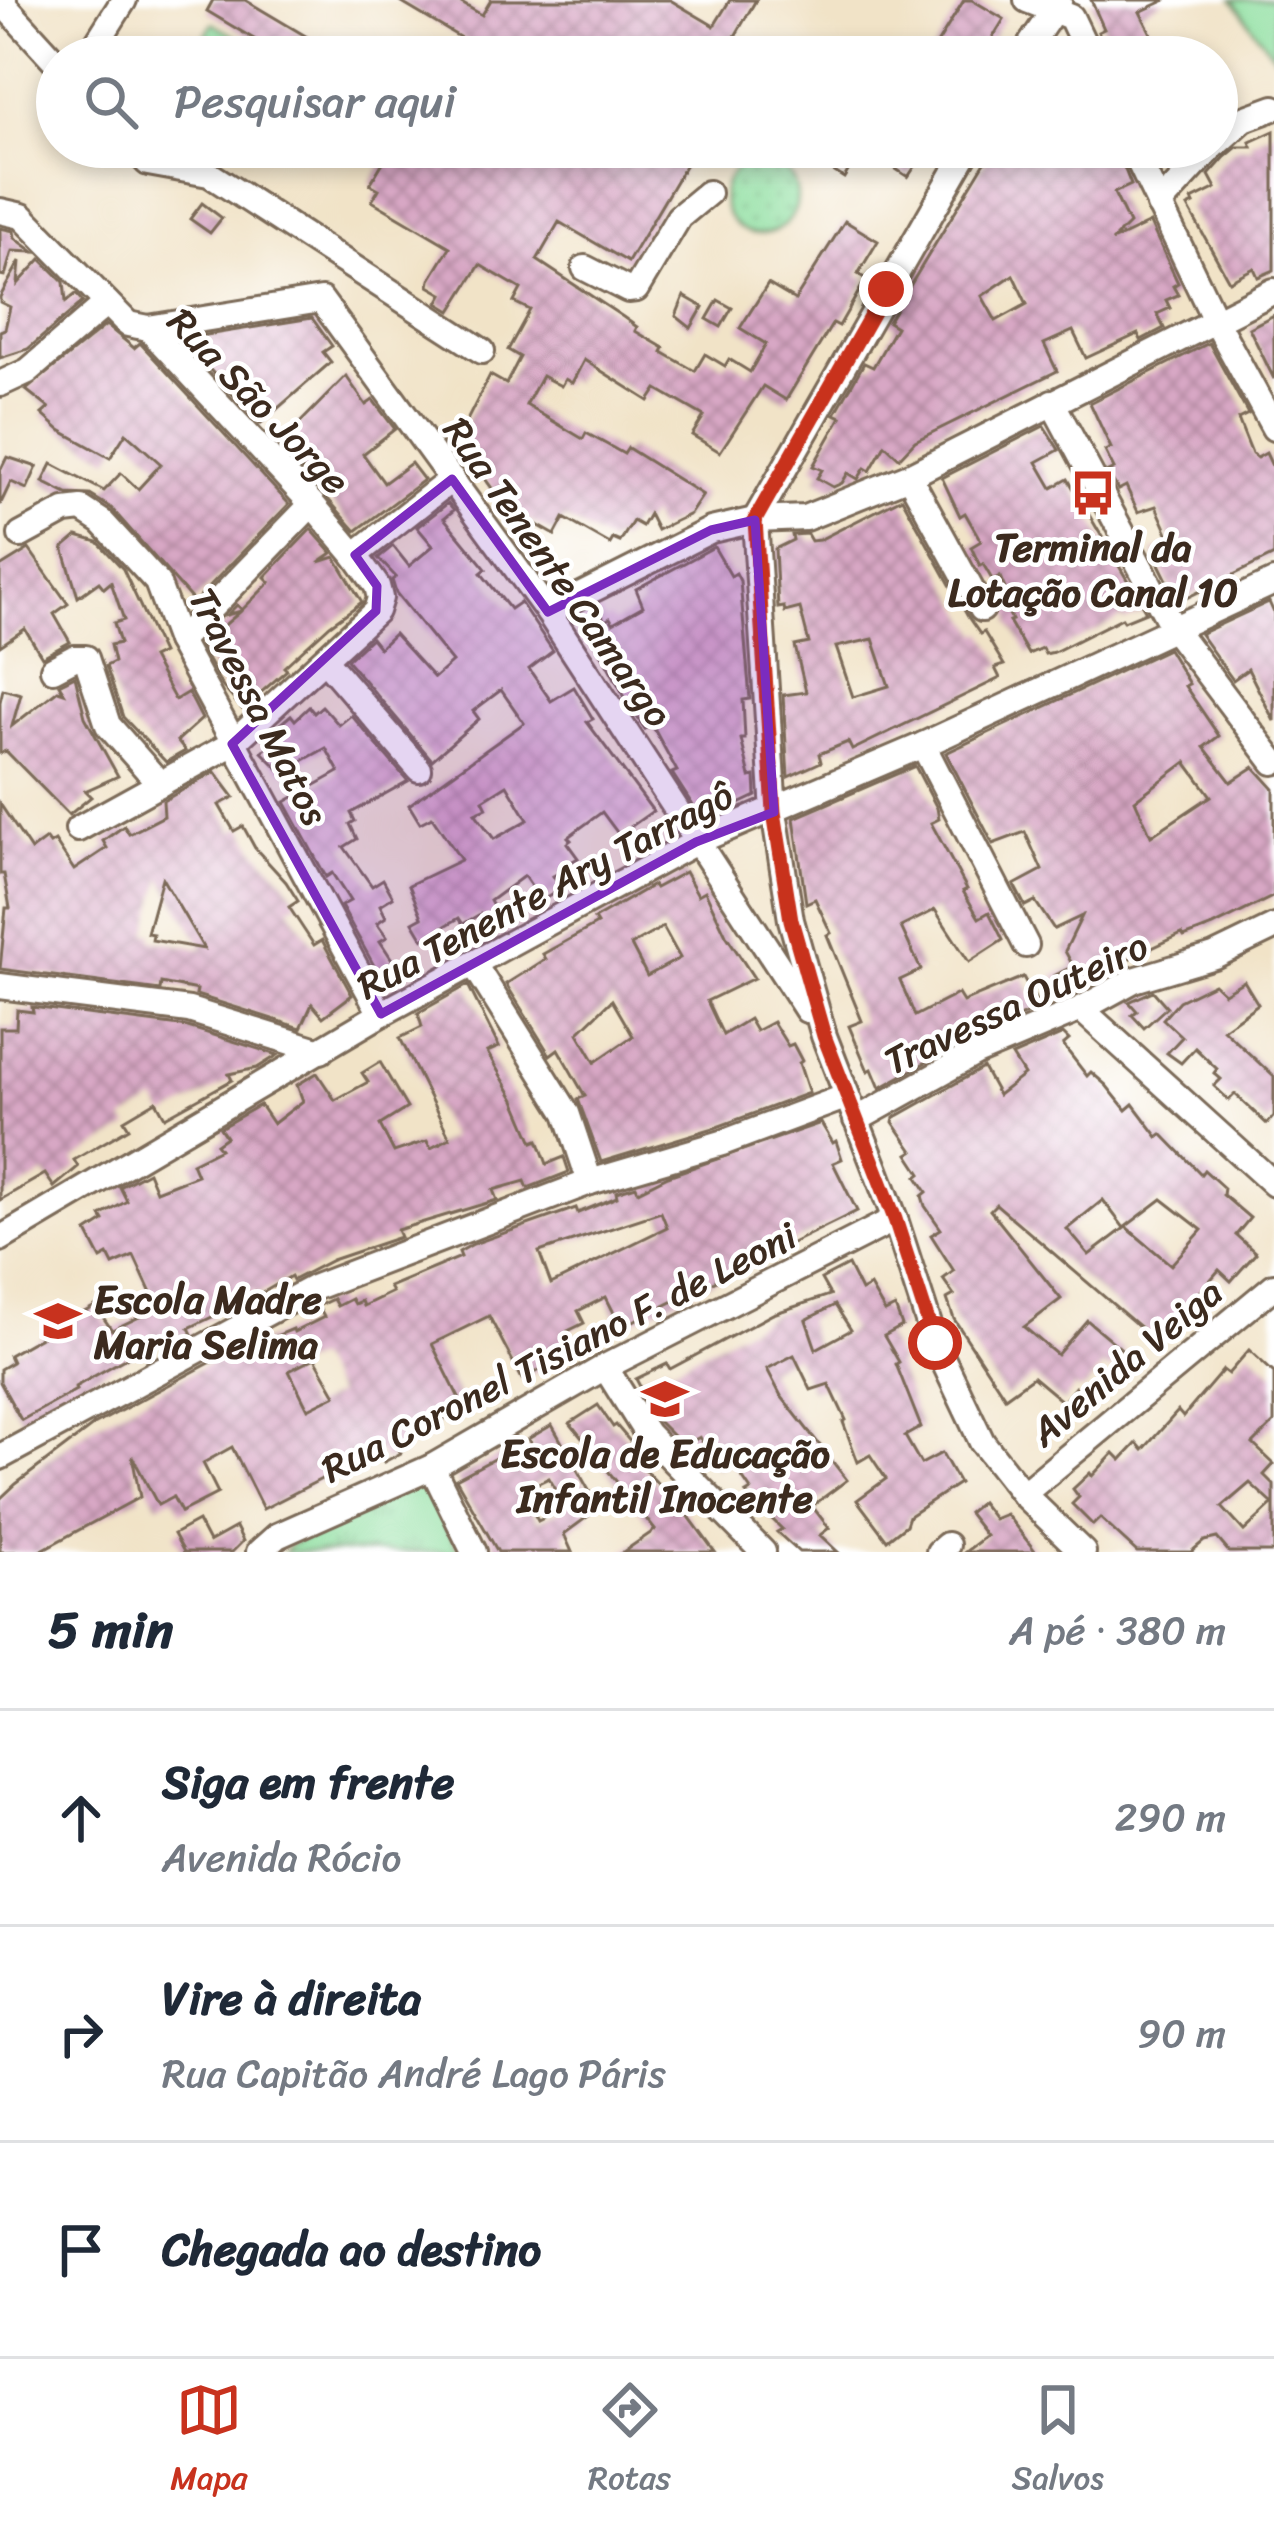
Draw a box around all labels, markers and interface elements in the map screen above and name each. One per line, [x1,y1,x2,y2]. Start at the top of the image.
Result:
search box [36,36,1238,168]
text: Pesquisar aqui [174,62,456,142]
icon: search [78,69,144,135]
route end [859,262,913,316]
street label: Rua São Jorge [150,290,368,512]
street label: Rua Tenente Camargo [424,402,692,742]
bus stop icon: Terminal da Lotação Canal 10 [1068,468,1118,518]
place label: Terminal da Lotação Canal 10 [948,513,1238,627]
street label: Travessa Matos [169,575,349,837]
street label: Rua Tenente Ary Tarragô [344,761,746,1019]
street label: Travessa Outeiro [872,911,1160,1095]
street label: Rua Coronel Tisiano F. de Leoni [309,1201,810,1502]
street label: Avenida Veiga [1013,1259,1239,1465]
place label: Escola Madre Maria Selima [93,1265,322,1379]
school or university icon: Escola Madre Maria Selima [33,1296,83,1346]
route start [908,1316,962,1370]
school or university icon: Escola de Educação Infantil Inocente [640,1374,690,1424]
place label: Escola de Educação Infantil Inocente [500,1419,831,1533]
text: 5 min [48,1585,173,1675]
text: A pé · 380 m [1009,1596,1226,1665]
text: Siga em frente [162,1743,454,1823]
text: 290 m [1115,1783,1226,1852]
icon: ahead [48,1785,114,1851]
text: Avenida Rócio [162,1823,401,1892]
text: Vire à direita [162,1959,421,2039]
text: 90 m [1137,1999,1226,2068]
icon: right [48,2001,114,2067]
text: Rua Capitão André Lago Páris [162,2039,666,2108]
text: Chegada ao destino [162,2210,541,2290]
icon: arrive [48,2217,114,2283]
tab: Mapa [170,2377,248,2507]
tab: Rotas [588,2377,671,2507]
tab: Salvos [1011,2377,1104,2507]

